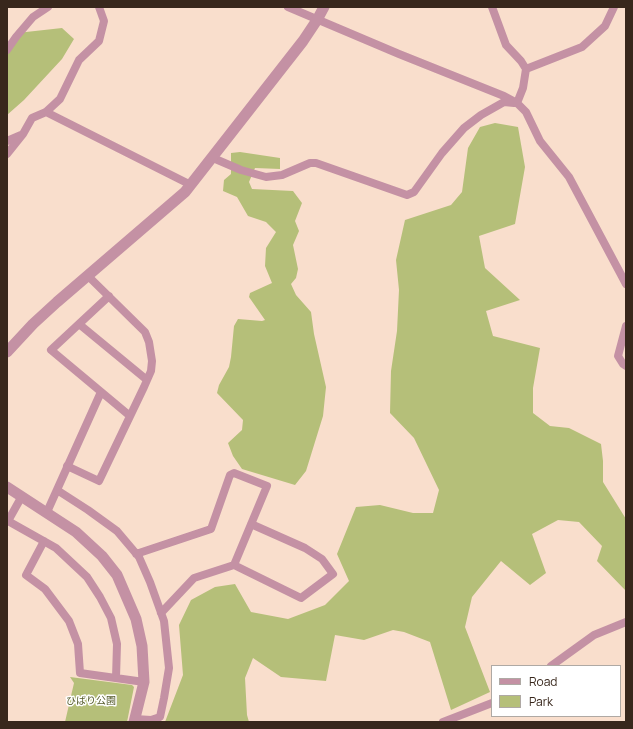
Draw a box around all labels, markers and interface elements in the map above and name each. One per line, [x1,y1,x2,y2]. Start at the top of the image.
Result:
legend [491,665,621,717]
text: Road [529,673,557,690]
text: Park [529,693,553,710]
park label: ひばり公園 [66,695,116,707]

